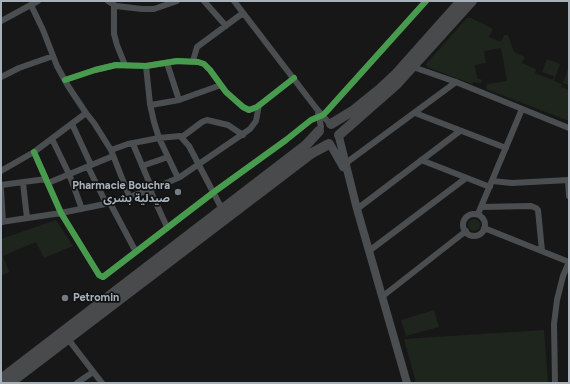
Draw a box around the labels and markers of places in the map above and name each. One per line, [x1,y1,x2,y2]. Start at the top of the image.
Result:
place label: Pharmacie Bouchra صيدلية بشرى [72,179,170,205]
marker: Pharmacie Bouchra صيدلية بشرى [173,187,183,197]
place label: Petromin [73,291,119,305]
marker: Petromin [60,293,70,303]

